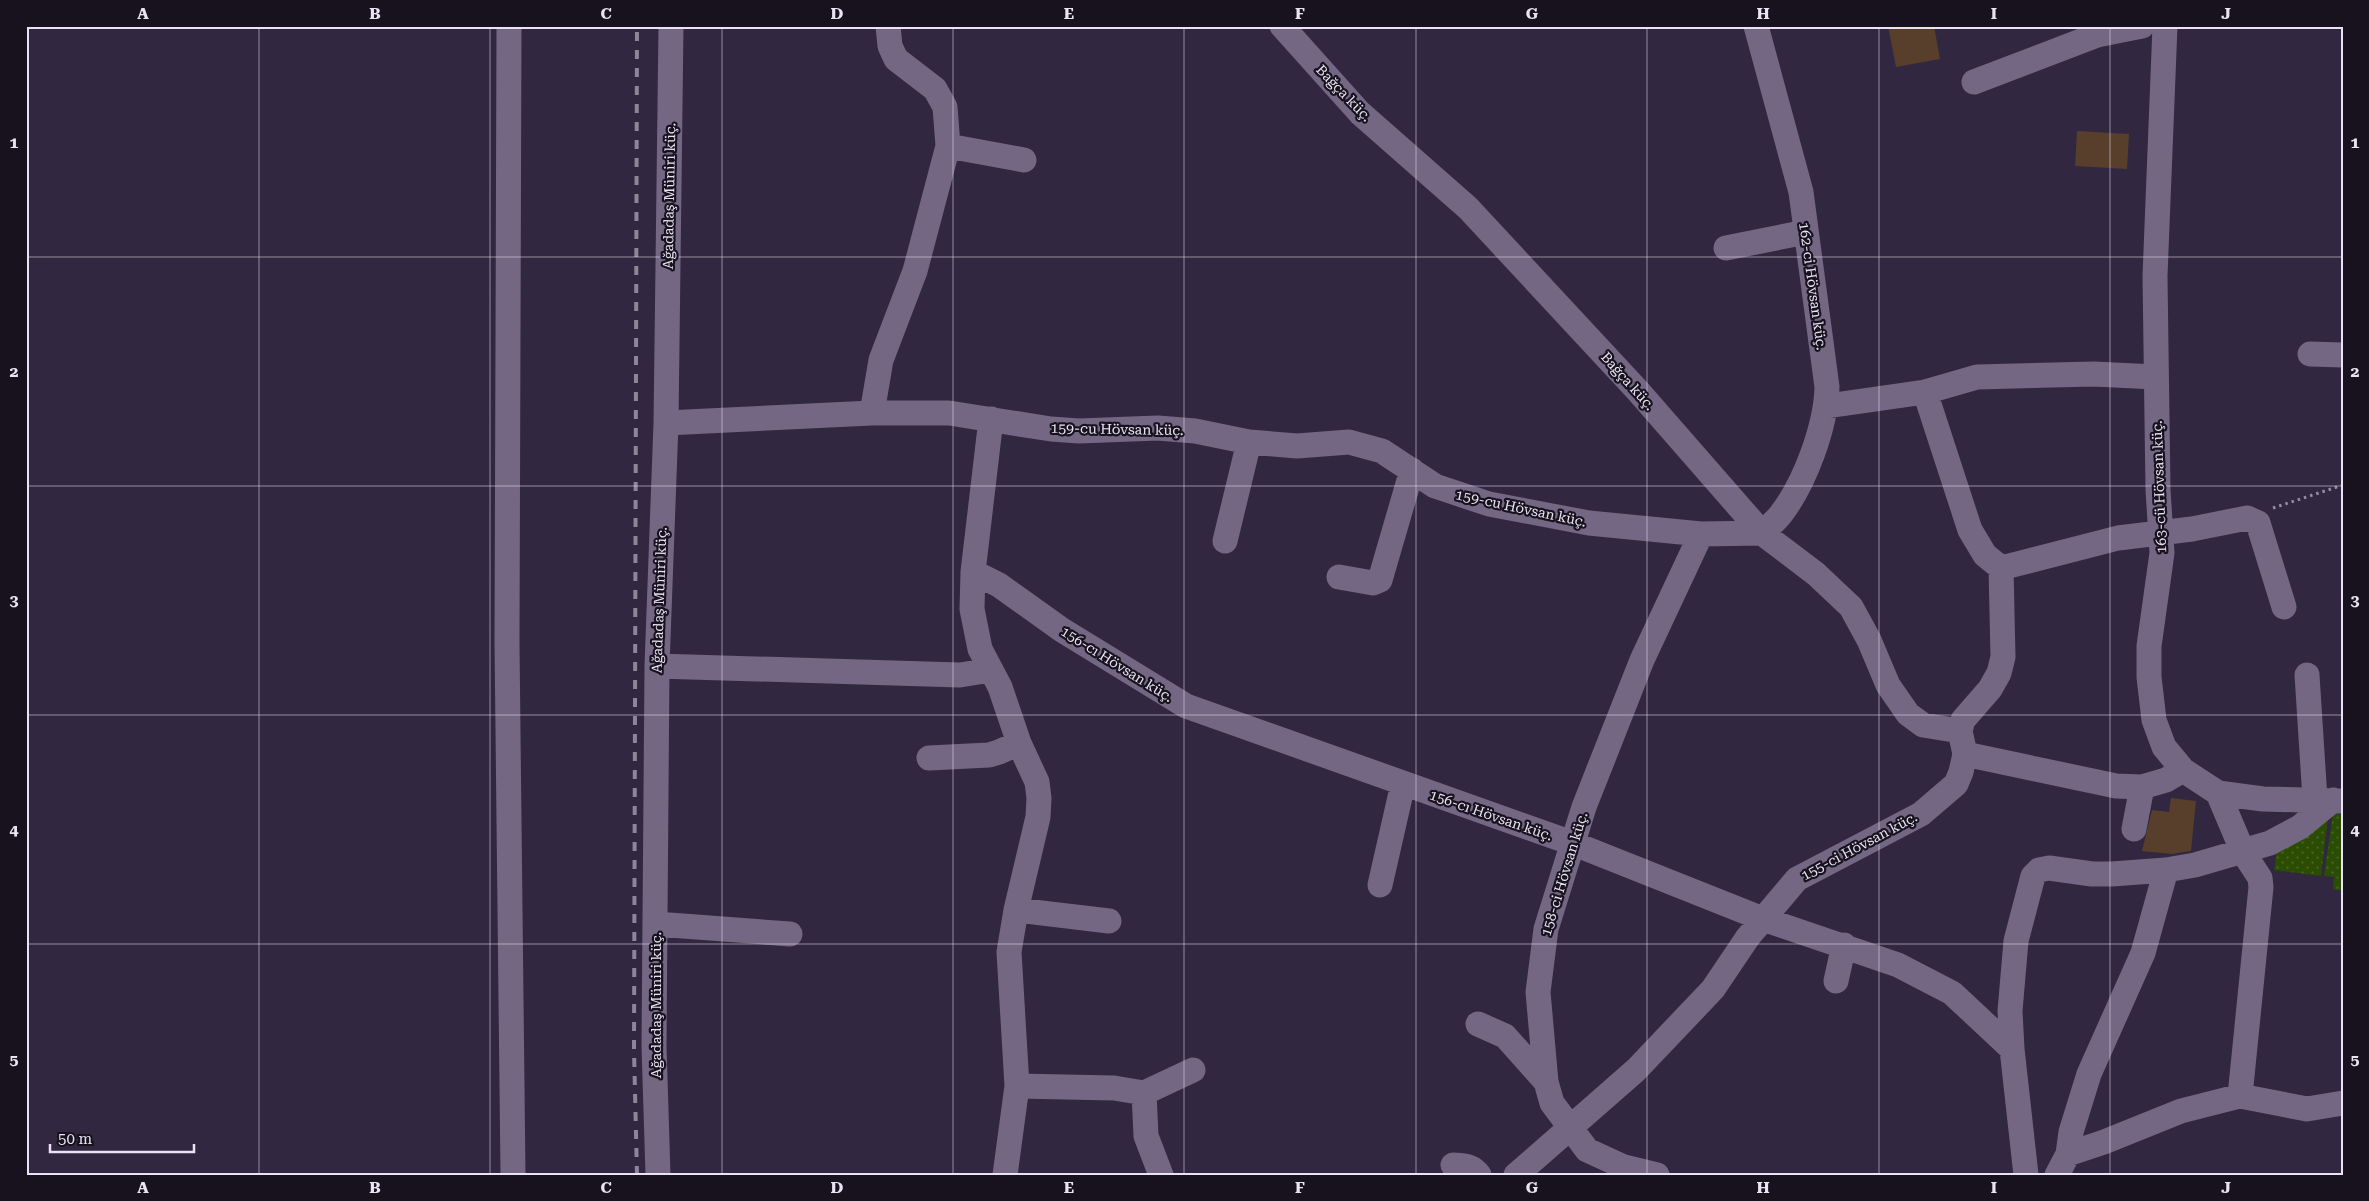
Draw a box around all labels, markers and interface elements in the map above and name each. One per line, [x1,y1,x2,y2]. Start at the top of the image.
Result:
text: A [137,4,149,23]
text: B [369,4,381,23]
text: C [600,4,612,23]
text: D [831,4,844,23]
text: E [1064,4,1074,23]
text: F [1295,4,1305,23]
text: G [1526,4,1539,23]
text: H [1756,4,1770,23]
text: I [1991,4,1997,23]
text: J [2221,4,2231,23]
street label: Bağça küç. [1313,61,1375,125]
street label: Ağadadaş Müniri küç. [660,123,678,269]
text: 1 [10,133,19,152]
text: 1 [2351,133,2360,152]
street label: 162-ci Hövsan küç. [1796,221,1830,351]
street label: Bağça küç. [1598,349,1658,413]
text: 2 [10,362,19,381]
text: 2 [2351,362,2360,381]
street label: 159-cu Hövsan küç. [1050,420,1184,438]
street label: 163-cü Hövsan küç. [2149,420,2169,554]
street label: 159-cu Hövsan küç. [1454,486,1588,530]
street label: Ağadadaş Müniri küç. [648,527,670,673]
text: 3 [10,591,19,610]
text: 3 [2351,591,2360,610]
street label: 156-cı Hövsan küç. [1058,623,1176,705]
street label: 156-cı Hövsan küç. [1427,786,1555,844]
street label: 155-ci Hövsan küç. [1798,809,1920,883]
street label: 158-ci Hövsan küç. [1538,810,1590,938]
text: 4 [10,820,19,839]
text: 4 [2351,820,2360,839]
street label: Ağadadaş Müniri küç. [648,932,664,1078]
text: 5 [10,1050,19,1069]
text: 5 [2351,1050,2360,1069]
scale bar [50,1121,194,1153]
text: 50 m [58,1130,93,1148]
text: A [137,1178,149,1197]
text: B [369,1178,381,1197]
text: C [600,1178,612,1197]
text: D [831,1178,844,1197]
text: E [1064,1178,1074,1197]
text: F [1295,1178,1305,1197]
text: G [1526,1178,1539,1197]
text: H [1756,1178,1770,1197]
text: I [1991,1178,1997,1197]
text: J [2221,1178,2231,1197]

